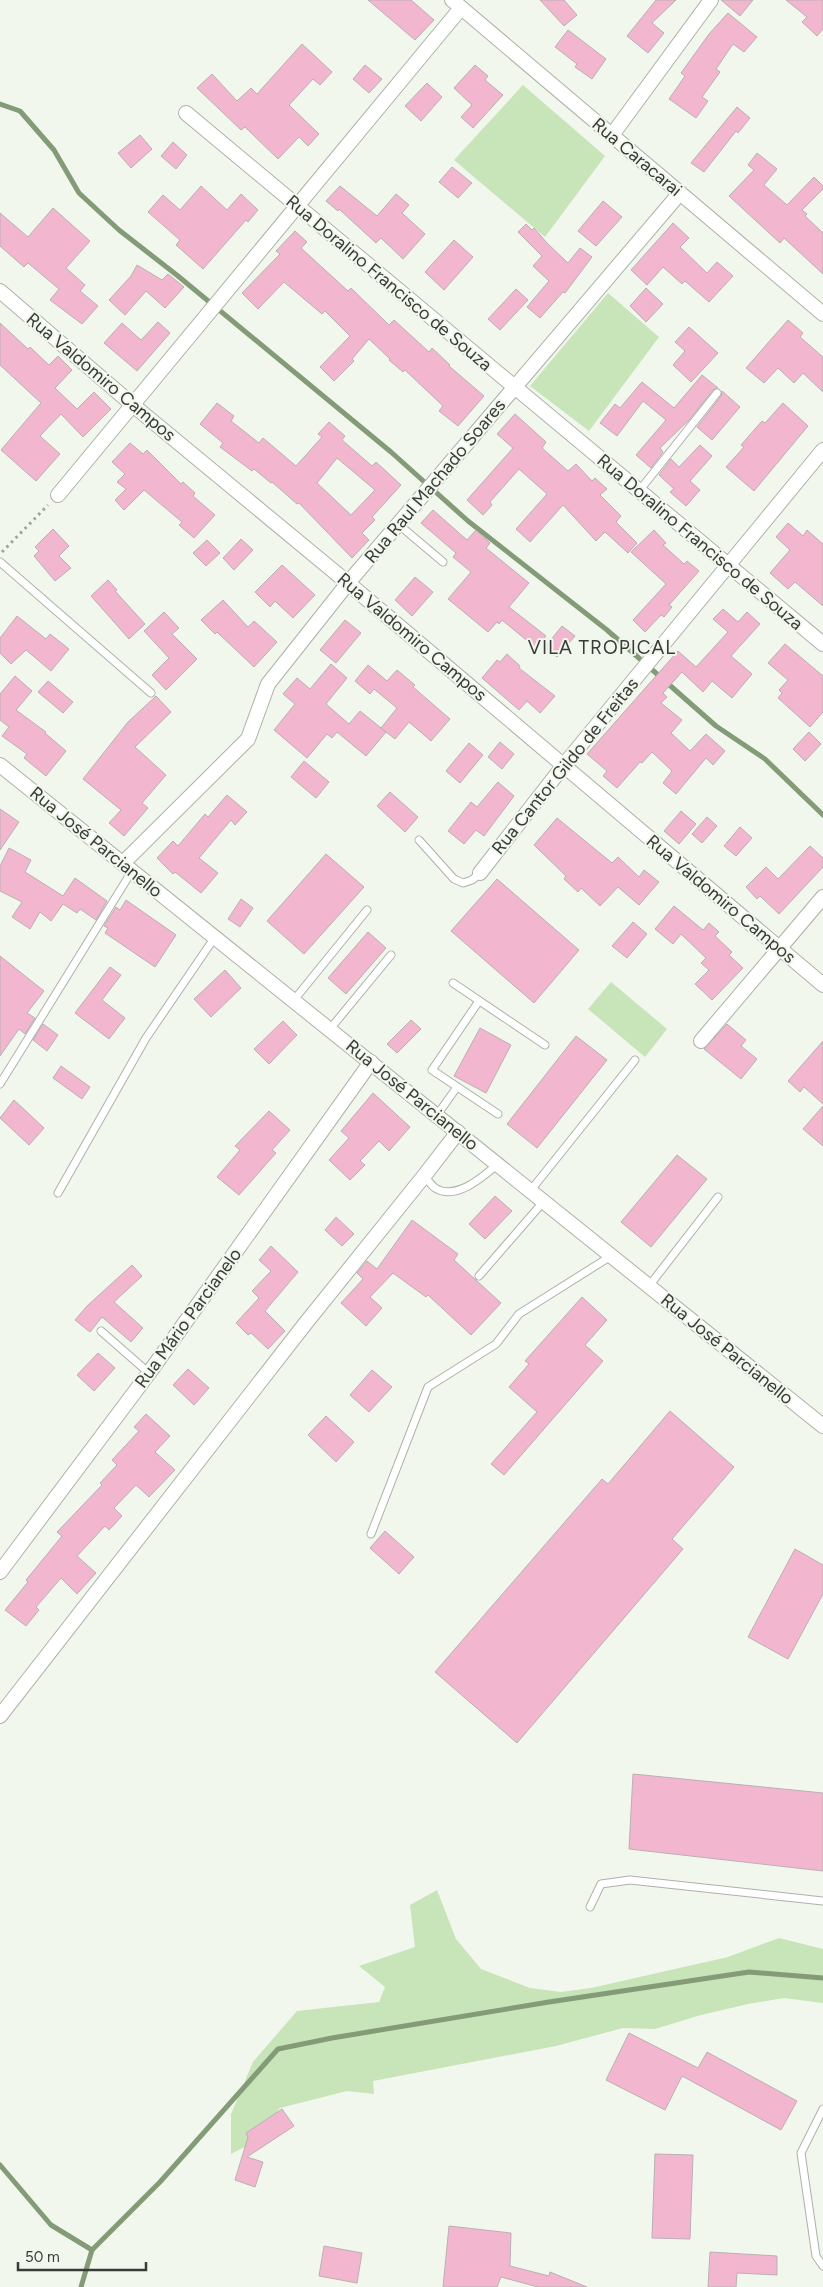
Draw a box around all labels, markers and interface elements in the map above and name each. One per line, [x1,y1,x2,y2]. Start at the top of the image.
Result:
street label: Rua Caracarai [588,113,686,201]
street label: Rua Doralino Francisco de Souza [281,190,497,376]
street label: Rua Valdomiro Campos [22,308,180,446]
street label: Rua Raul Machado Soares [360,394,510,568]
street label: Rua Doralino Francisco de Souza [592,449,808,635]
street label: Rua Valdomiro Campos [333,568,491,706]
district label: VILA TROPICAL [528,636,676,659]
street label: Rua Cantor Gildo de Freitas [487,673,643,859]
street label: Rua José Parcianello [25,782,167,902]
street label: Rua Valdomiro Campos [642,830,800,968]
street label: Rua José Parcianello [341,1035,483,1155]
street label: Rua Mário Parcianelo [130,1244,246,1392]
street label: Rua José Parcianello [656,1289,798,1409]
scale bar [18,2240,145,2272]
text: 50 m [25,2248,60,2266]

